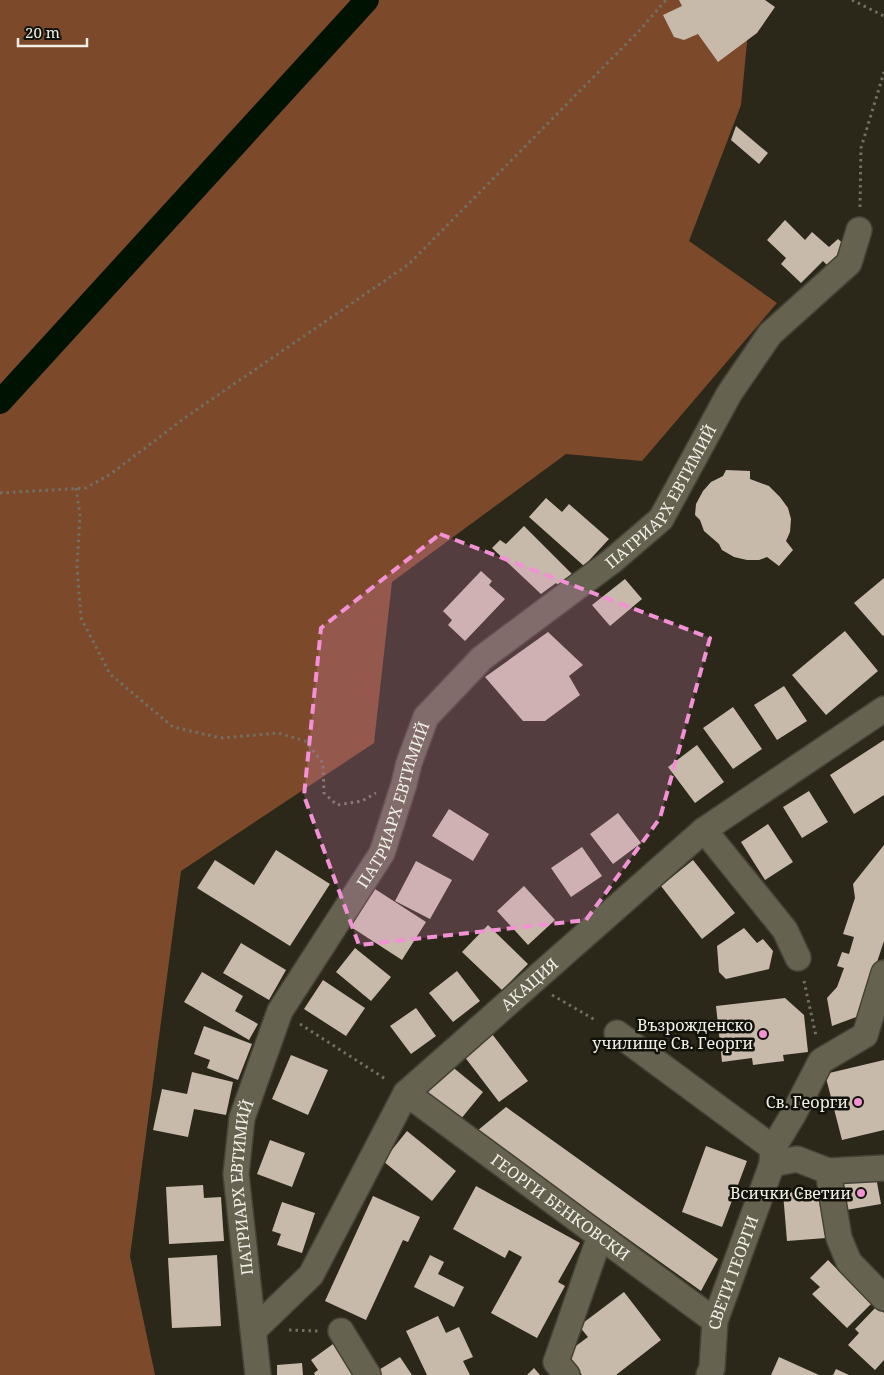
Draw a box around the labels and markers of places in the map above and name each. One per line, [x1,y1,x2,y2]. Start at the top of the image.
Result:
place label: Възрожденско училище Св. Георги [592,1014,753,1054]
marker: Възрожденско училище Св. Георги [757,1028,769,1040]
place label: Св. Георги [766,1091,848,1113]
marker: Св. Георги [852,1096,864,1108]
place label: Всички Светии [730,1182,851,1204]
marker: Всички Светии [855,1187,867,1199]

